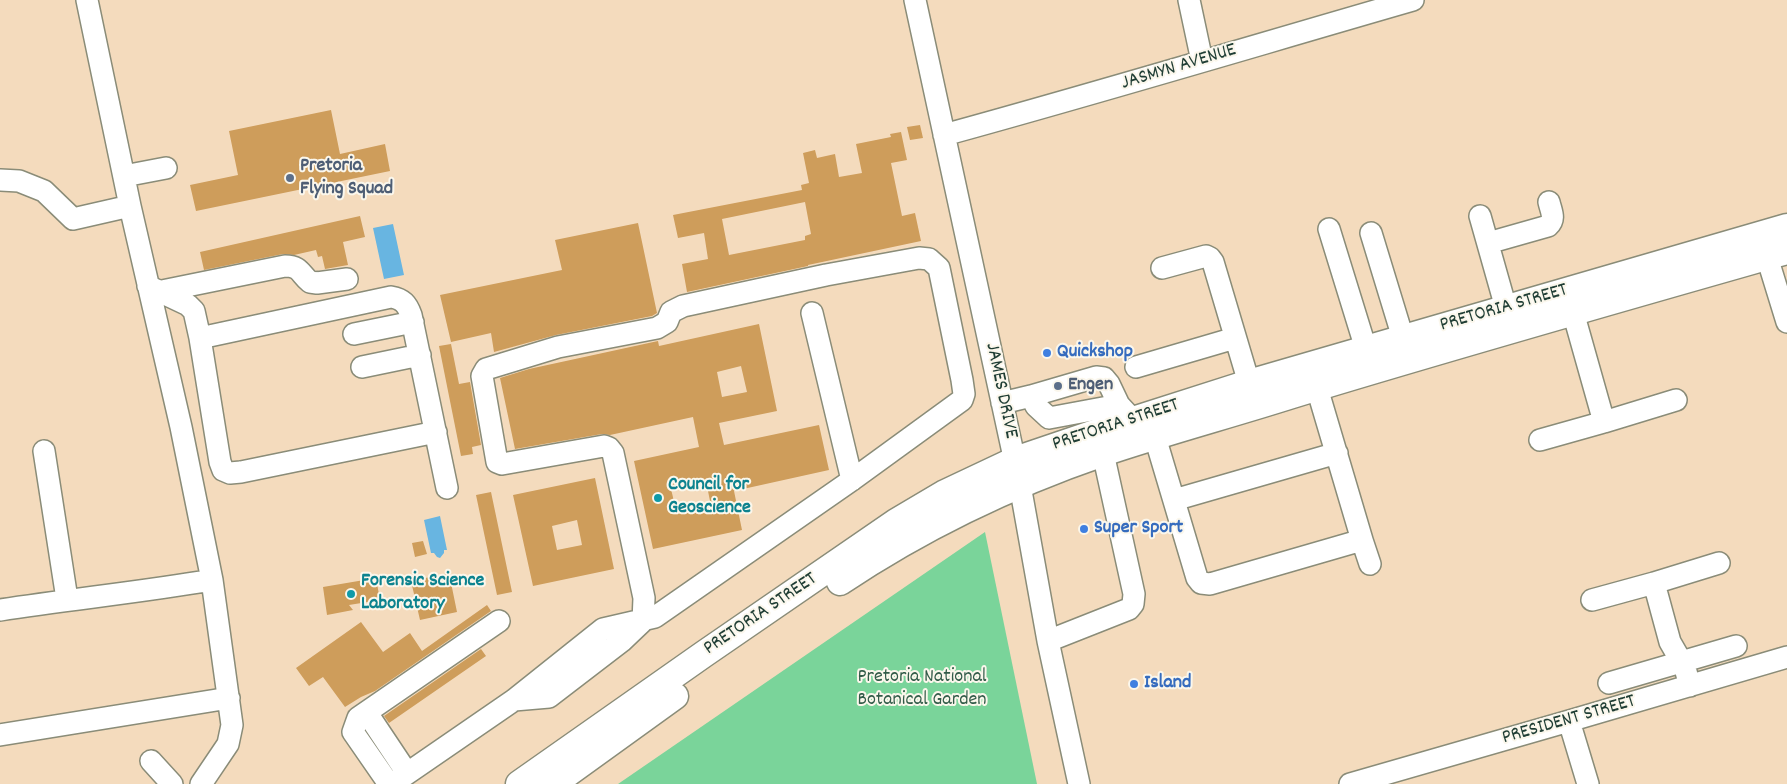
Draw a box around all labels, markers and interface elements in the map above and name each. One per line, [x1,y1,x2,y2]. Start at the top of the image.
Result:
street label: JASMYN AVENUE [1119,39,1239,97]
place label: Pretoria Flying Squad [300,155,393,202]
marker: Pretoria Flying Squad [284,172,296,184]
street label: PRETORIA STREET [1437,279,1571,339]
street label: JAMES DRIVE [978,341,1022,441]
place label: Quickshop [1057,341,1133,365]
marker: Quickshop [1041,347,1053,359]
place label: Engen [1068,374,1113,398]
marker: Engen [1052,380,1064,392]
street label: PRETORIA STREET [1050,394,1182,458]
place label: Council for Geoscience [668,474,751,521]
marker: Council for Geoscience [652,492,664,504]
place label: Super Sport [1094,517,1183,541]
marker: Super Sport [1078,523,1090,535]
street label: PRETORIA STREET [700,568,822,662]
place label: Forensic Science Laboratory [361,570,484,617]
marker: Forensic Science Laboratory [345,588,357,600]
park label: Pretoria National Botanical Garden [857,666,987,713]
place label: Island [1144,672,1191,696]
marker: Island [1128,678,1140,690]
street label: PRESIDENT STREET [1500,691,1638,751]

